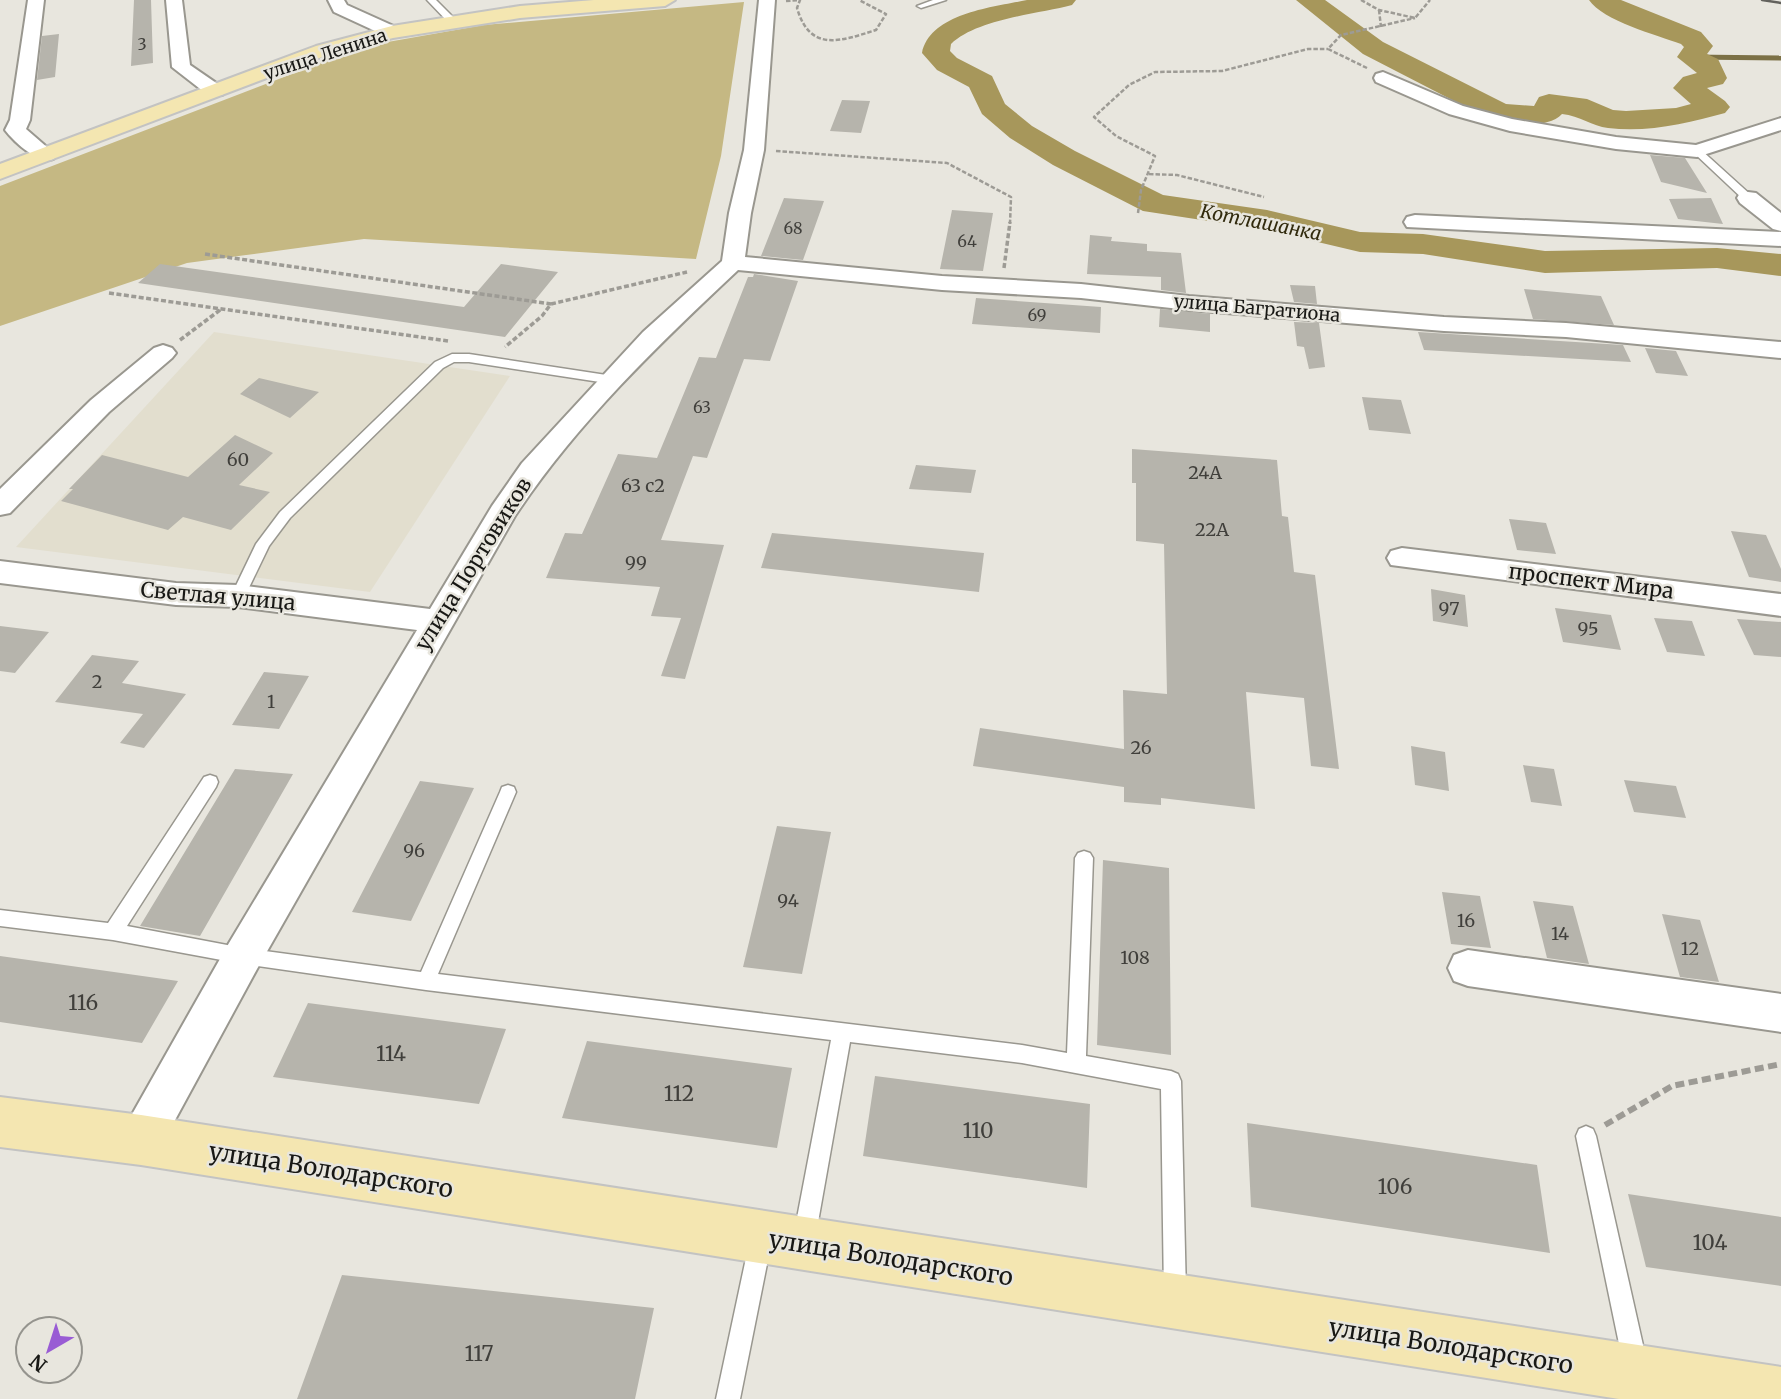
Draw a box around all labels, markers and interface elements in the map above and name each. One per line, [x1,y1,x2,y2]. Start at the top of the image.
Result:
street label: улица Ленина [260,23,390,85]
house number: 3 [137,34,147,54]
water label: Котлашанка [1198,198,1324,246]
house number: 68 [783,218,803,238]
house number: 64 [957,231,977,251]
street label: улица Багратиона [1173,289,1341,327]
house number: 69 [1028,305,1046,325]
house number: 63 [693,397,711,417]
house number: 60 [227,448,249,471]
house number: 24А [1188,461,1222,484]
street label: улица Портовиков [409,472,537,656]
house number: 63 с2 [621,474,665,497]
house number: 22А [1195,518,1229,541]
house number: 99 [625,551,647,574]
street label: проспект Мира [1507,557,1675,605]
street label: Светлая улица [139,576,297,616]
house number: 97 [1439,597,1459,620]
house number: 95 [1578,617,1599,640]
house number: 2 [92,670,102,693]
house number: 1 [267,690,275,713]
house number: 26 [1130,736,1152,759]
house number: 96 [403,839,425,862]
house number: 94 [777,889,799,912]
house number: 16 [1457,909,1475,932]
house number: 14 [1551,922,1569,945]
house number: 12 [1681,937,1699,960]
house number: 108 [1120,946,1150,969]
house number: 116 [68,989,98,1016]
house number: 114 [376,1040,406,1067]
house number: 112 [664,1080,694,1107]
house number: 110 [963,1117,993,1144]
street label: улица Володарского [207,1135,455,1205]
house number: 106 [1378,1173,1412,1200]
street label: улица Володарского [767,1223,1015,1293]
house number: 104 [1693,1229,1727,1256]
street label: улица Володарского [1327,1311,1575,1381]
north arrow [14,1315,84,1385]
house number: 117 [464,1340,494,1367]
text: N [25,1349,52,1377]

